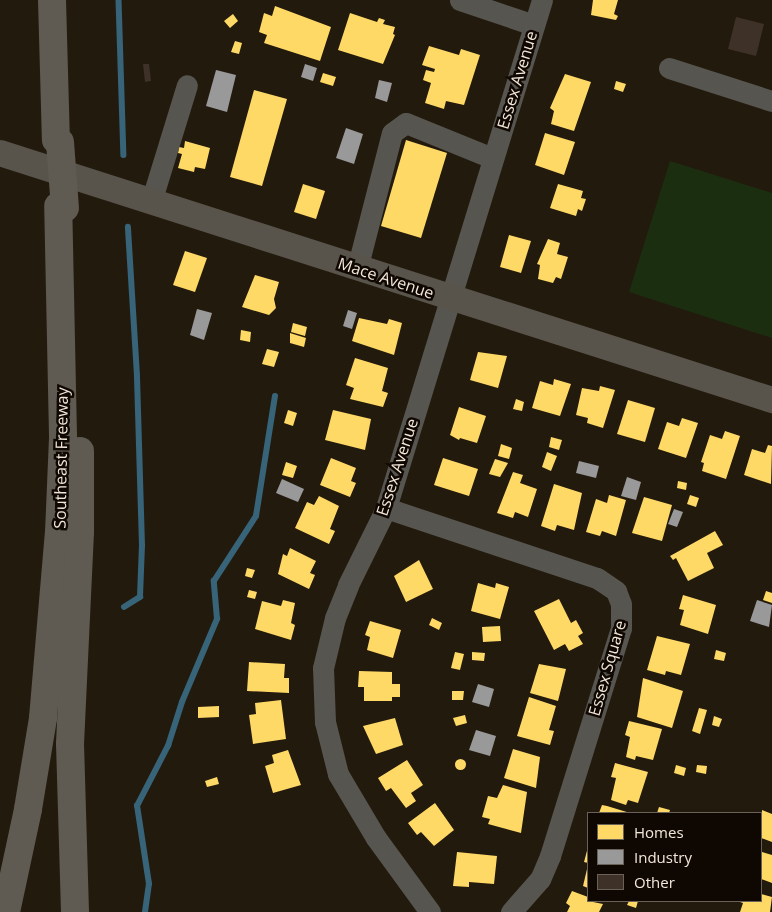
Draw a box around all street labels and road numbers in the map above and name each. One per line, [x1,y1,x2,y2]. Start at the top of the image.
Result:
street label: Essex Avenue [493,29,541,131]
street label: Mace Avenue [336,253,436,303]
street label: Southeast Freeway [50,387,72,529]
street label: Essex Avenue [372,416,422,518]
street label: Essex Square [584,618,630,718]

